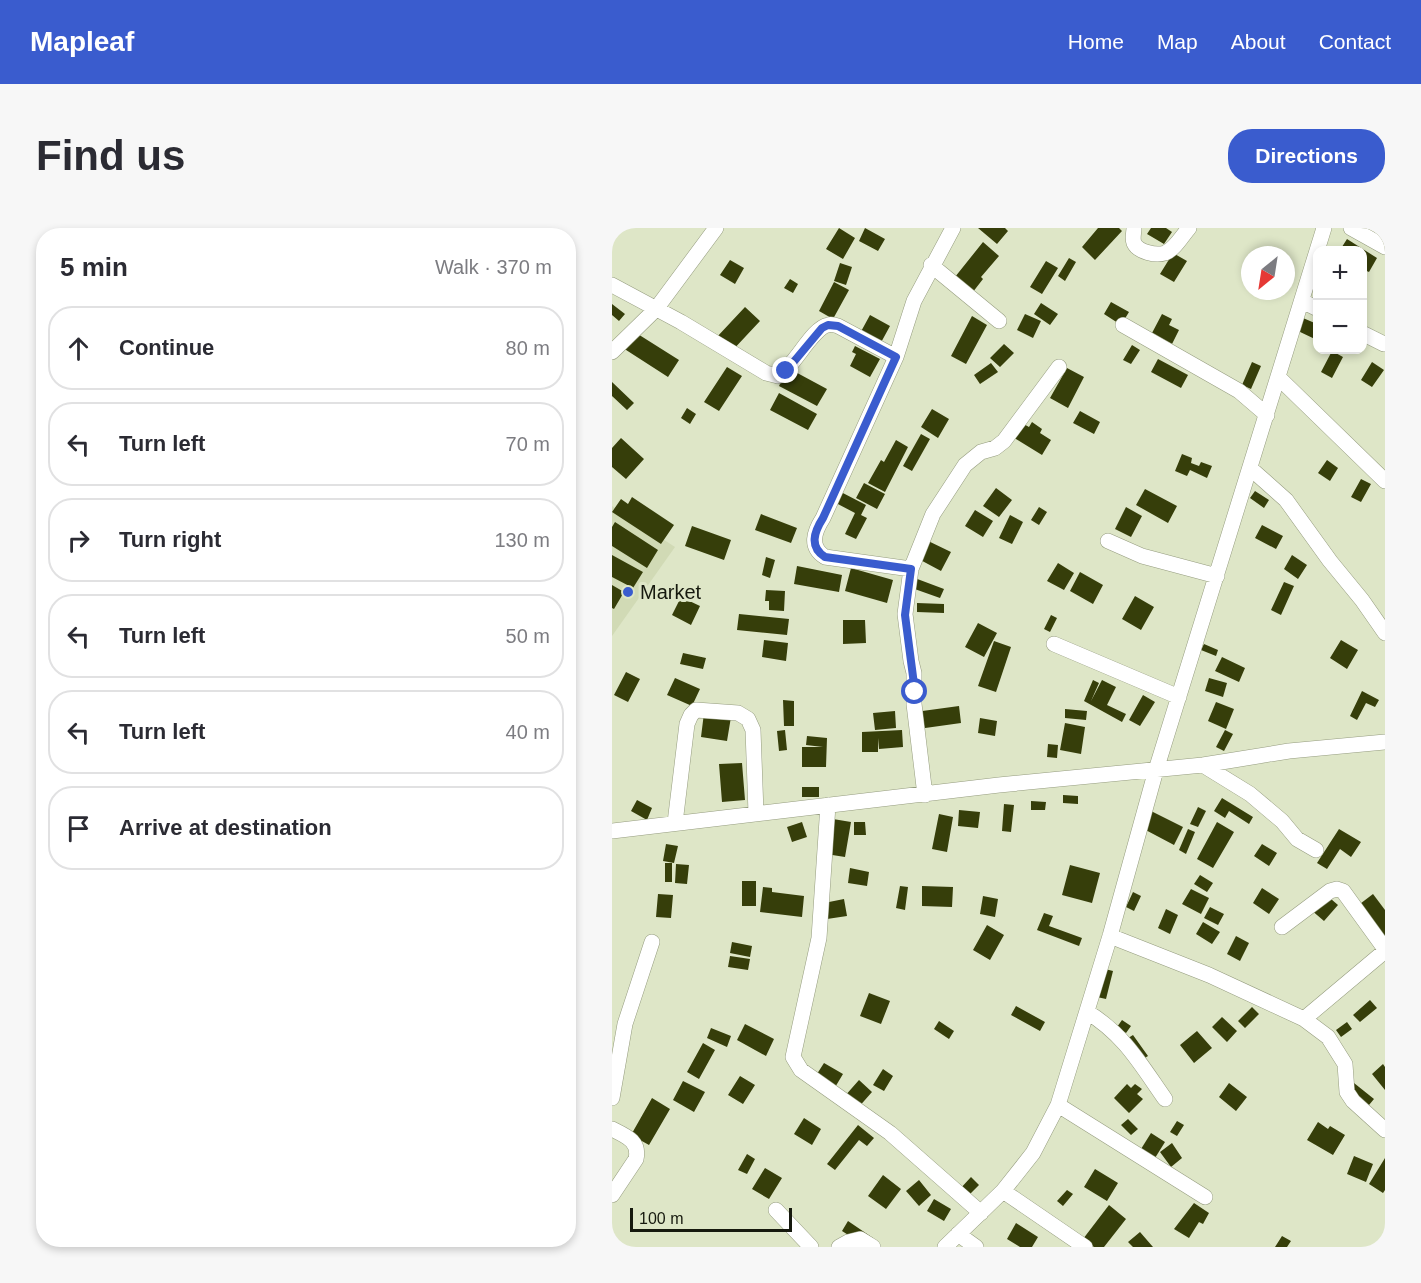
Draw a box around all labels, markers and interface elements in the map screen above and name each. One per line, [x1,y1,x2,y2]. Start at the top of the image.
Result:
text: Mapleaf [30,26,134,57]
text: Home [1068,30,1124,53]
text: Map [1157,30,1198,53]
text: About [1231,30,1286,53]
text: Contact [1319,30,1391,53]
button: Directions [1228,129,1385,183]
text: Find us [36,132,185,179]
north arrow [1241,246,1295,300]
map controls [1313,246,1367,354]
button: + [1313,246,1367,300]
text: 5 min [60,252,128,282]
text: Walk · 370 m [435,256,552,278]
button: − [1313,300,1367,354]
icon: ahead [62,332,95,365]
text: Continue [119,335,214,360]
text: 80 m [506,337,550,359]
route end [772,357,798,383]
icon: left [62,428,95,461]
text: Turn left [119,431,205,456]
text: 70 m [506,433,550,455]
icon: right [62,524,95,557]
text: Turn right [119,527,221,552]
text: 130 m [494,529,550,551]
place label: Market [640,581,702,603]
marker: Market [621,585,635,599]
icon: left [62,620,95,653]
text: Turn left [119,623,205,648]
text: 50 m [506,625,550,647]
route start [901,678,927,704]
icon: left [62,716,95,749]
text: Turn left [119,719,205,744]
text: 40 m [506,721,550,743]
icon: arrive [62,812,95,845]
text: Arrive at destination [119,815,332,840]
scale bar [630,1205,792,1232]
text: 100 m [639,1210,683,1227]

